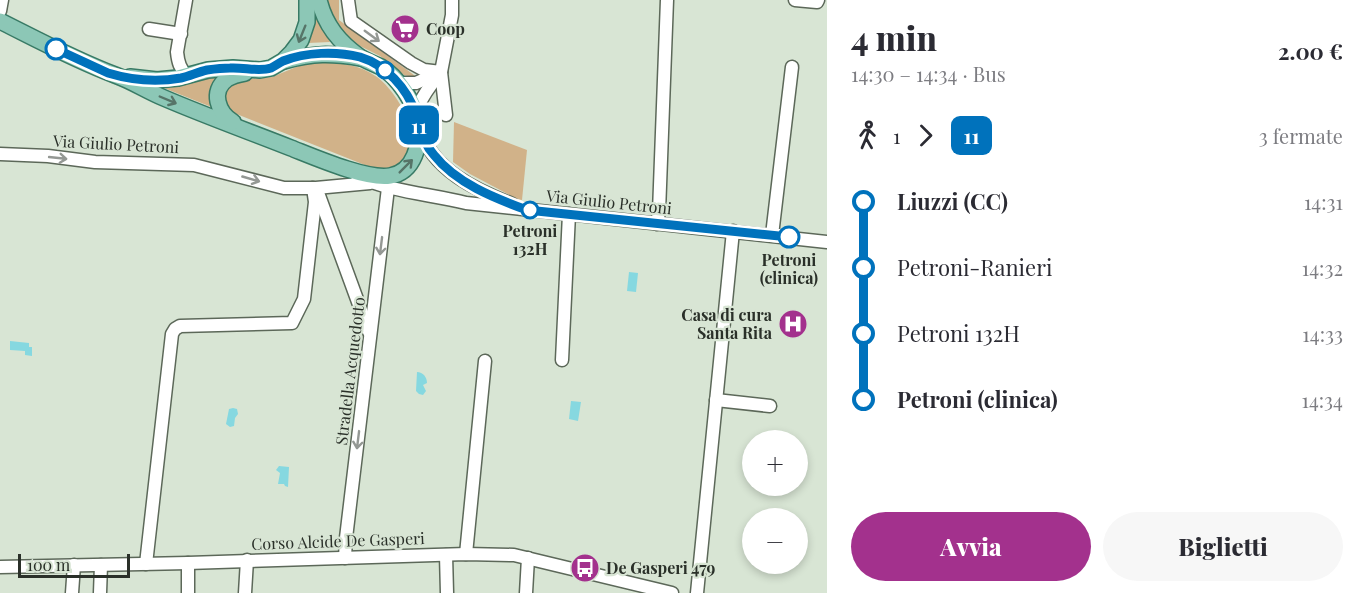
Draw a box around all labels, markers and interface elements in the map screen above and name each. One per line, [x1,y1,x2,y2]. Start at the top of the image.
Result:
supermarket icon: Coop [389,13,421,45]
text: 4 min [851,15,937,59]
place label: Coop [426,18,465,39]
one-way arrow [296,24,307,42]
one-way arrow [364,30,380,42]
text: 2.00 € [1278,36,1343,66]
unlabelled marker [45,38,67,60]
text: 14:30 – 14:34 · Bus [851,60,1006,87]
unlabelled marker [376,61,394,79]
one-way arrow [158,95,177,106]
line badge: 11 [392,106,446,144]
text: 11 [411,111,427,139]
icon: walk [851,119,884,152]
icon: forward [909,119,942,152]
text: 11 [963,121,980,149]
text: 1 [893,122,900,149]
text: 3 fermate [1259,122,1343,149]
street label: Via Giulio Petroni [52,130,180,157]
one-way arrow [48,152,68,163]
one-way arrow [399,158,413,173]
one-way arrow [241,174,260,185]
street label: Via Giulio Petroni [544,184,673,219]
text: Liuzzi (CC) [897,186,1008,216]
text: 14:31 [1304,188,1343,215]
marker: Petroni 132H [521,201,539,219]
place label: Petroni 132H [503,220,557,259]
marker: Petroni (clinica) [778,226,800,248]
one-way arrow [376,236,387,255]
place label: Petroni (clinica) [760,249,818,288]
text: Petroni-Ranieri [897,252,1052,282]
text: 14:32 [1302,254,1343,281]
street label: Stradella Acquedotto [330,296,369,446]
place label: Casa di cura Santa Rita [681,304,773,343]
hospital icon: Casa di cura Santa Rita [777,308,809,340]
text: Petroni 132H [897,318,1020,348]
text: 14:33 [1302,320,1343,347]
text: Petroni (clinica) [897,384,1058,414]
text: 14:34 [1302,386,1343,413]
one-way arrow [352,429,363,449]
map controls [742,430,808,574]
button: + [742,430,808,496]
button: − [742,508,808,574]
button: Avvia [851,512,1091,581]
button: Biglietti [1103,512,1343,581]
street label: Corso Alcide De Gasperi [251,527,425,554]
scale bar [18,551,130,578]
bus stop icon: De Gasperi 479 [569,552,601,584]
text: 100 m [27,554,70,575]
place label: De Gasperi 479 [606,557,716,578]

